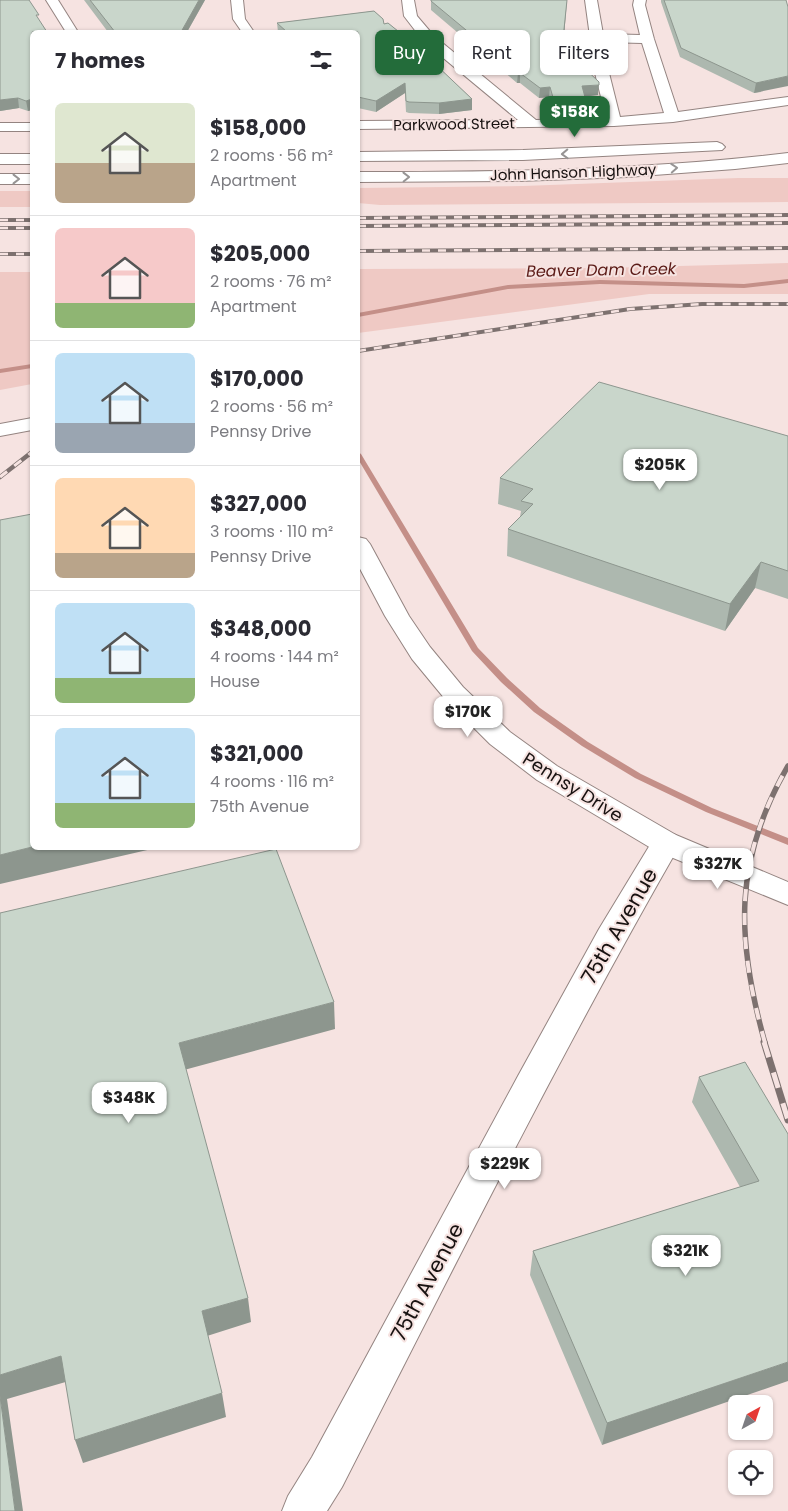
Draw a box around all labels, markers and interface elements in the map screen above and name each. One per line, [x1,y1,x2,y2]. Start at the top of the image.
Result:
chip: Buy [375,30,444,75]
chip: Rent [454,30,530,75]
chip: Filters [540,30,628,75]
text: 7 homes [55,46,145,75]
icon: filters [307,46,335,74]
pin: $158K [540,96,610,138]
text: $158K [551,100,599,123]
street label: Parkwood Street [393,112,515,136]
text: $158,000 [210,113,306,142]
icon: home [95,123,155,183]
text: 2 rooms · 56 m² [210,144,333,167]
one-way arrow [560,148,568,159]
street label: John Hanson Highway [489,159,657,185]
one-way arrow [670,163,678,174]
text: Apartment [210,169,297,192]
one-way arrow [402,172,410,182]
one-way arrow [13,174,21,184]
text: $205,000 [210,239,310,268]
icon: home [95,248,155,308]
water label: Beaver Dam Creek [526,257,677,283]
text: 2 rooms · 76 m² [210,270,332,293]
text: Apartment [210,295,297,318]
text: $170,000 [210,364,304,393]
icon: home [95,373,155,433]
text: 2 rooms · 56 m² [210,395,333,418]
text: Pennsy Drive [210,420,311,443]
pin: $205K [625,448,695,491]
text: $205K [634,453,686,476]
text: $327,000 [210,489,307,518]
icon: home [95,498,155,558]
text: 3 rooms · 110 m² [210,520,333,543]
text: Pennsy Drive [210,545,311,568]
text: $348,000 [210,614,311,643]
icon: home [95,623,155,683]
text: 4 rooms · 144 m² [210,645,339,668]
text: House [210,670,260,693]
pin: $170K [433,696,503,738]
text: $170K [445,700,491,723]
text: $321,000 [210,739,304,768]
street label: Pennsy Drive [518,746,628,828]
icon: home [95,748,155,808]
text: 4 rooms · 116 m² [210,770,334,793]
text: 75th Avenue [210,795,309,818]
pin: $327K [683,848,753,890]
text: $327K [693,852,743,875]
street label: 75th Avenue [574,862,664,990]
pin: $348K [94,1082,164,1124]
text: $348K [103,1086,155,1109]
pin: $229K [470,1148,540,1190]
text: $229K [480,1152,530,1175]
street label: 75th Avenue [384,1218,470,1346]
pin: $321K [651,1234,721,1277]
text: $321K [663,1239,709,1262]
north arrow [728,1395,772,1440]
map controls [728,1395,773,1495]
button: locate [728,1450,773,1495]

